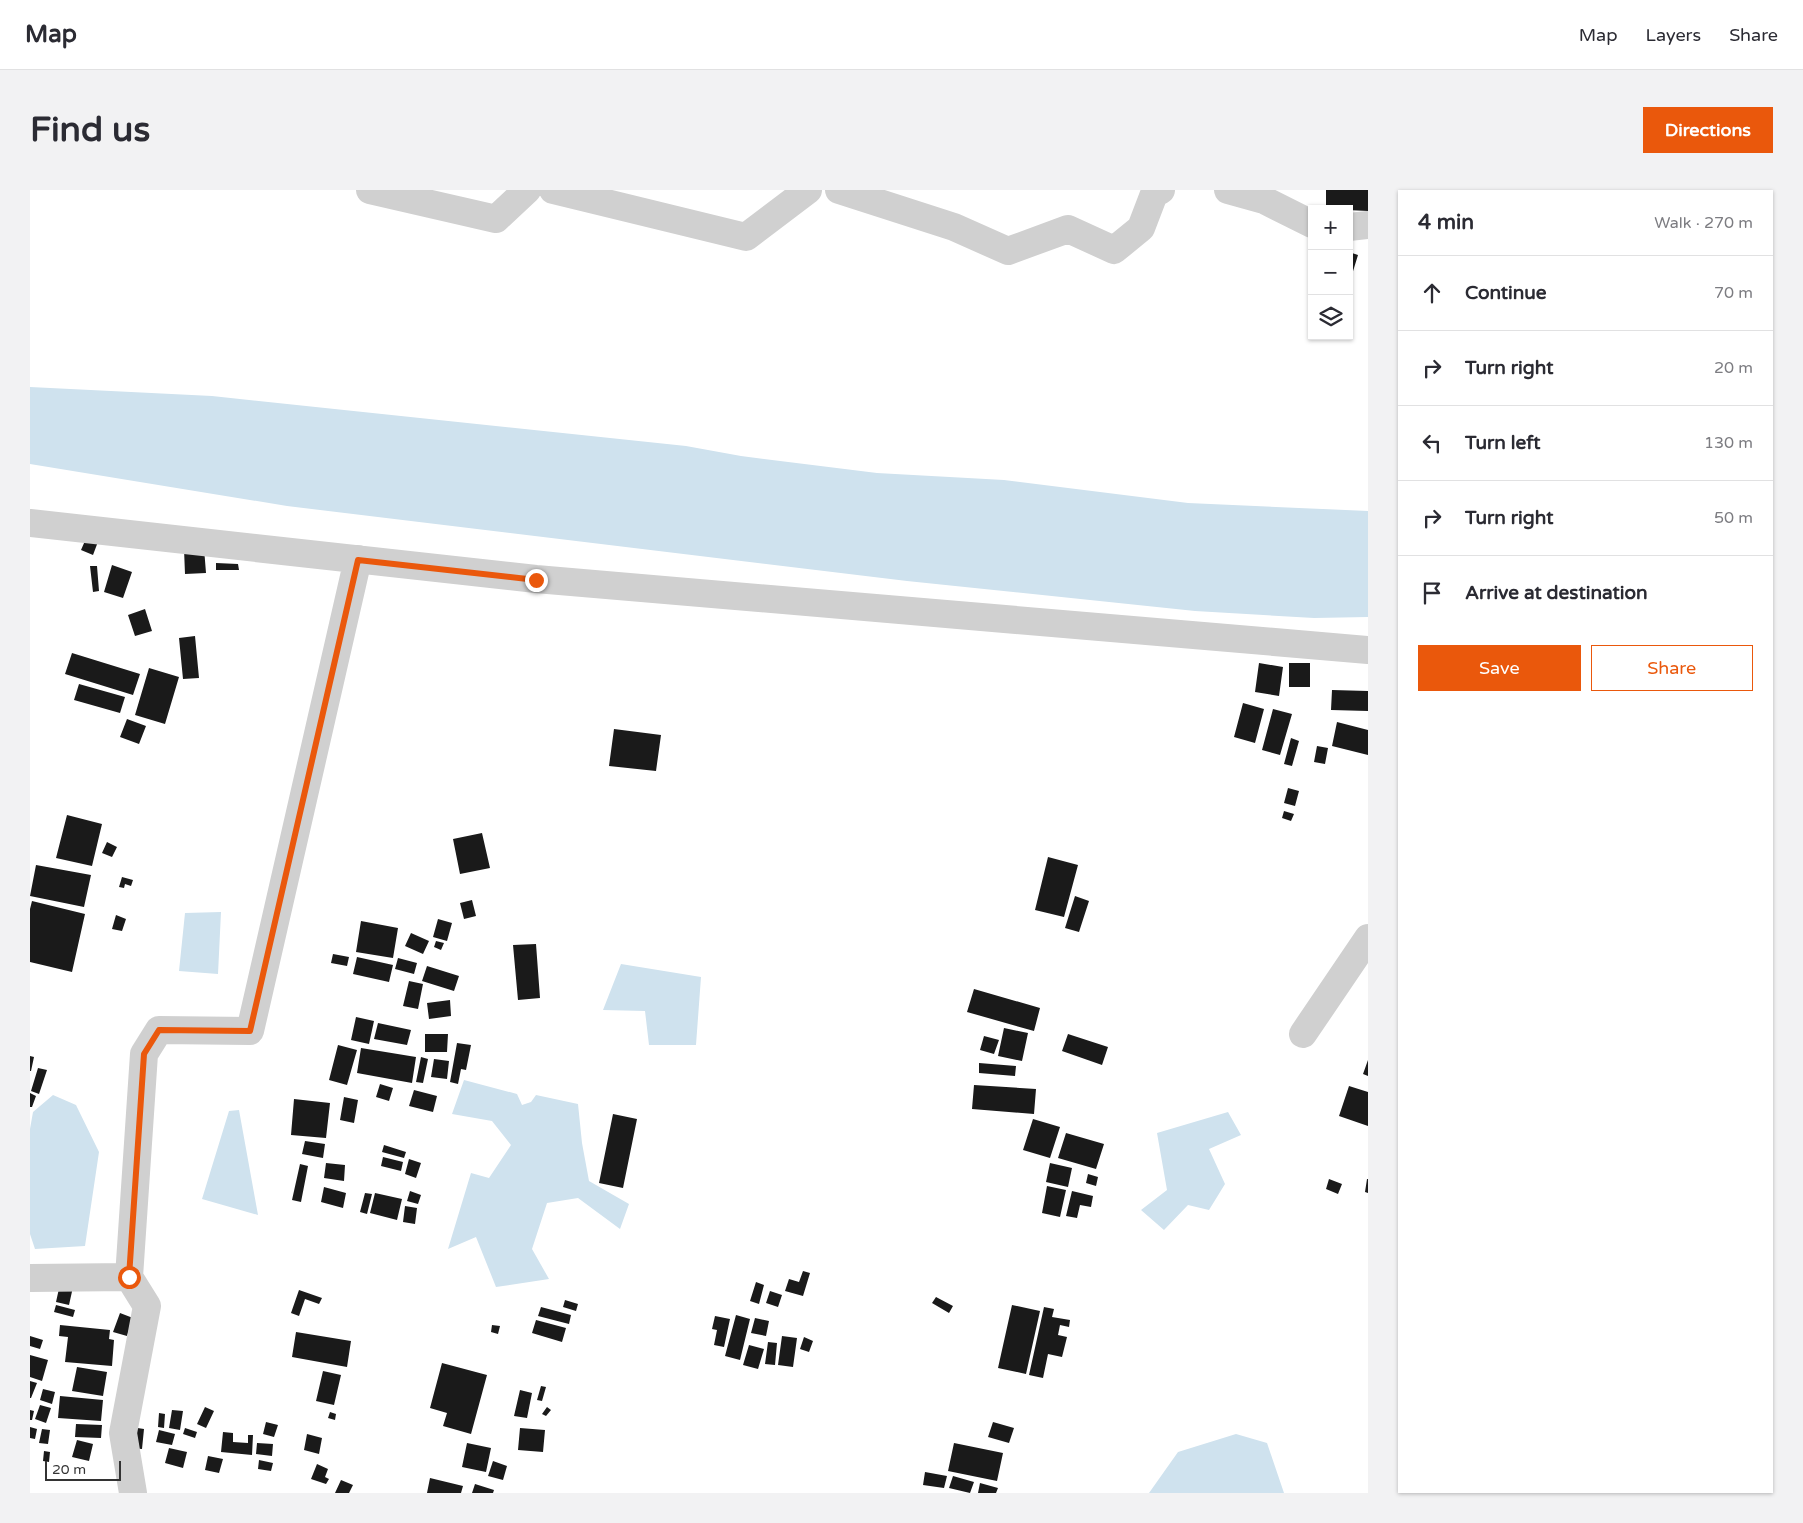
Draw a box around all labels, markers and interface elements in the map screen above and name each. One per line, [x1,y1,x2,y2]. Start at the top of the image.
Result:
text: Map [25,20,77,49]
text: Map [1579,24,1618,46]
text: Layers [1646,24,1701,46]
text: Share [1729,24,1778,46]
button: Directions [1643,107,1773,153]
text: Find us [30,109,150,151]
map controls [1308,205,1353,340]
button: + [1308,205,1353,250]
text: 4 min [1418,210,1474,235]
text: Walk · 270 m [1654,213,1753,233]
button: − [1308,250,1353,295]
icon: ahead [1418,279,1446,307]
text: Continue [1465,282,1547,304]
text: 70 m [1714,283,1753,303]
button: layers [1308,295,1353,340]
icon: right [1418,354,1446,382]
text: Turn right [1465,357,1553,379]
text: 20 m [1714,358,1753,378]
icon: left [1418,429,1446,457]
text: Turn left [1465,432,1541,454]
text: 130 m [1704,433,1753,453]
icon: right [1418,504,1446,532]
text: Turn right [1465,507,1553,529]
text: 50 m [1714,508,1753,528]
route end [525,569,548,592]
icon: arrive [1418,579,1446,607]
text: Arrive at destination [1465,582,1648,604]
button: Save [1418,645,1581,691]
button: Share [1591,645,1753,691]
route start [118,1266,141,1289]
scale bar [45,1458,121,1481]
text: 20 m [52,1461,86,1478]

